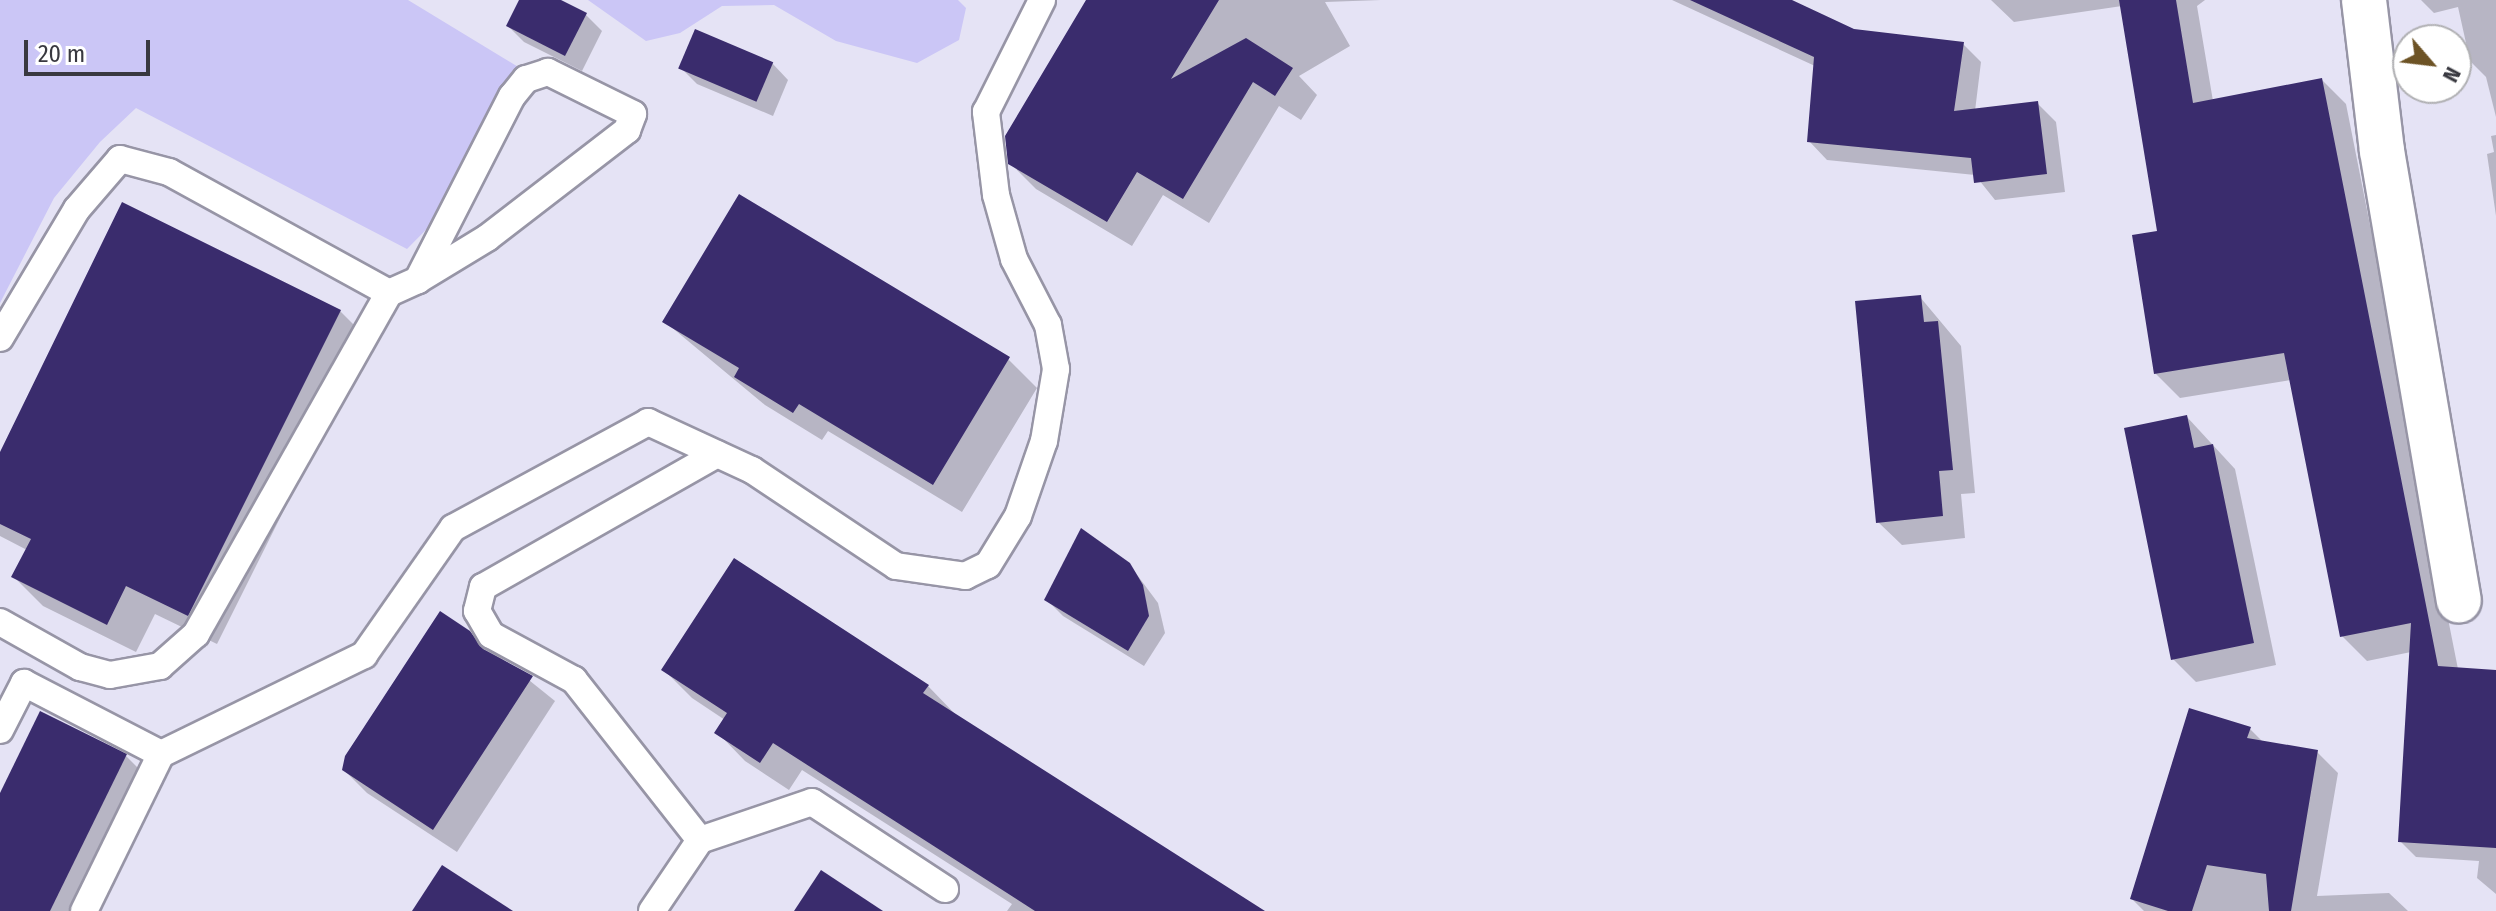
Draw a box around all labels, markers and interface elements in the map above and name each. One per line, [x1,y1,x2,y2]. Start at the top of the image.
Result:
scale bar [28,24,154,74]
north arrow [2392,24,2472,104]
text: 20 m [38,40,85,68]
text: N [2437,62,2467,87]

